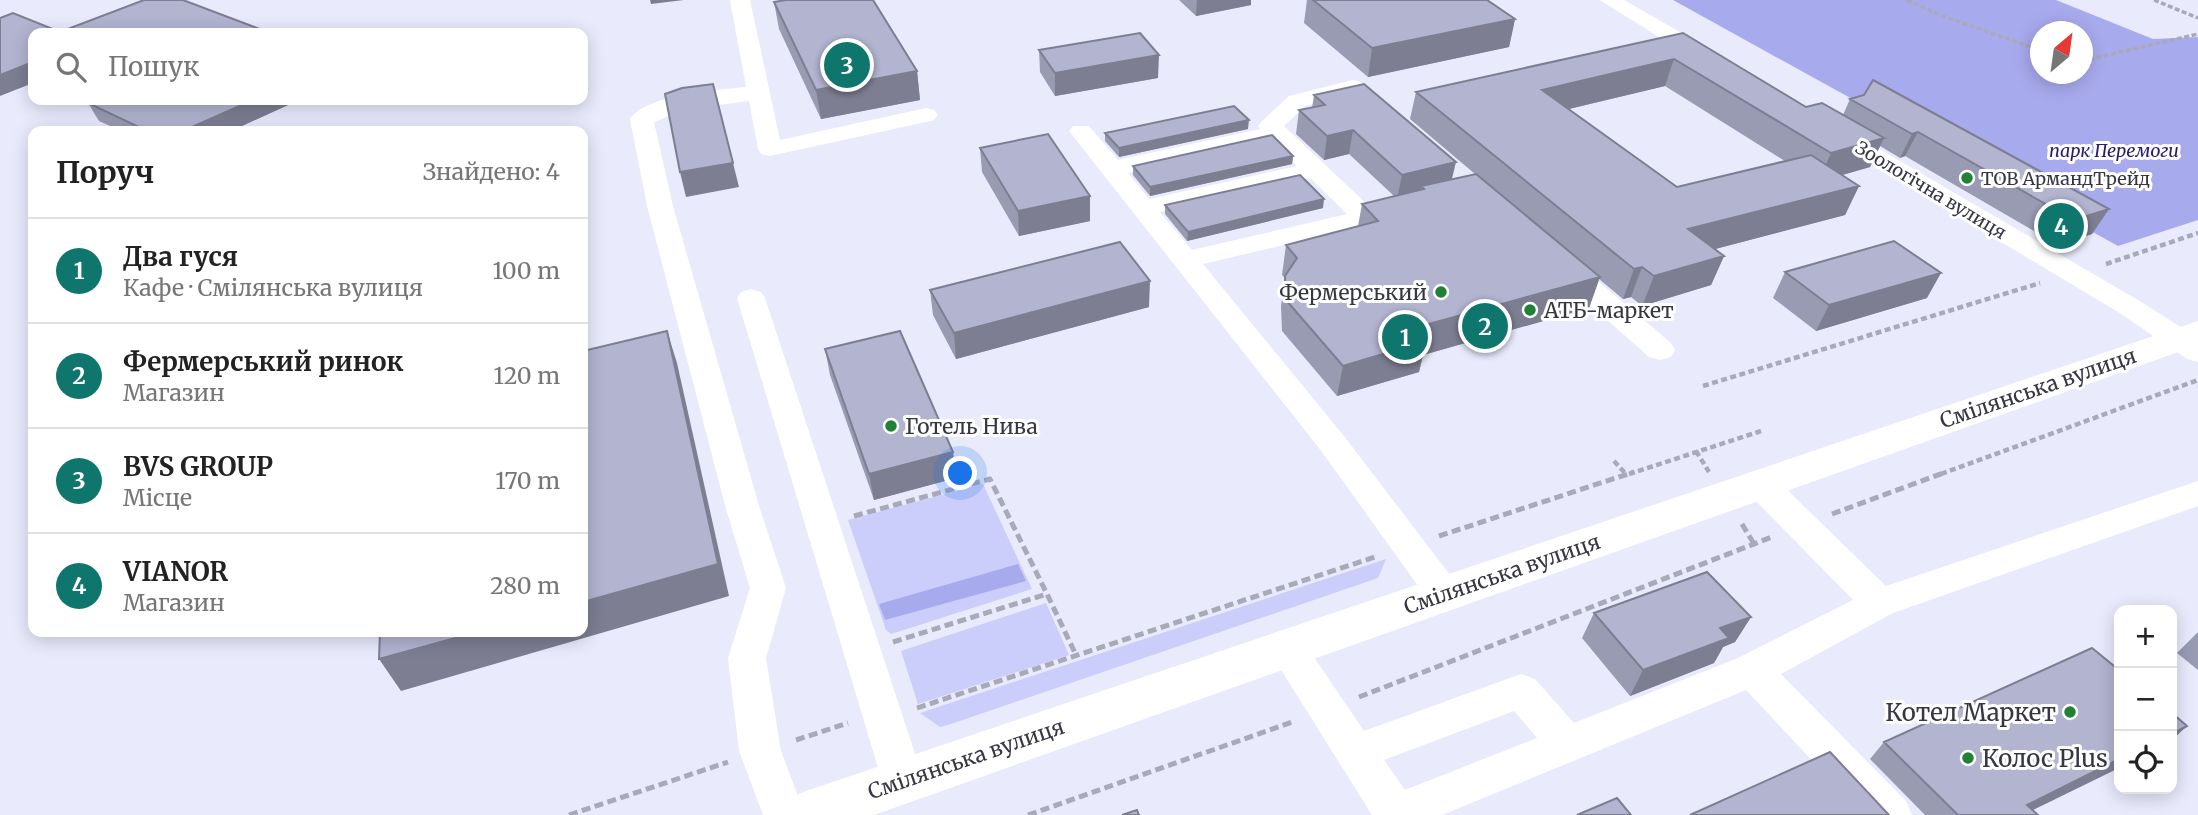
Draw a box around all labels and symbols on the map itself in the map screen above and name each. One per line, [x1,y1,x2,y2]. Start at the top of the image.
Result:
north arrow [2030,21,2093,84]
pin: 3 [824,39,870,91]
street label: Зоологічна вулиця [1851,136,2011,244]
park label: парк Перемоги [2049,139,2179,162]
place label: ТОВ АрмандТрейд [1981,167,2150,190]
marker: ТОВ АрмандТрейд [1959,170,1975,186]
pin: 4 [2038,200,2084,252]
place label: Фермерський [1279,279,1427,306]
marker: Фермерський [1433,284,1449,300]
place label: АТБ-маркет [1543,297,1674,324]
pin: 2 [1462,300,1508,352]
marker: АТБ-маркет [1522,302,1538,318]
pin: 1 [1382,311,1428,363]
street label: Смілянська вулиця [1936,342,2140,434]
place label: Готель Нива [905,413,1038,440]
marker: Готель Нива [883,418,899,434]
your location [943,456,977,490]
street label: Смілянська вулиця [1400,528,1604,620]
place label: Котел Маркет [1885,697,2056,728]
marker: Котел Маркет [2062,704,2078,720]
street label: Смілянська вулиця [864,713,1068,805]
place label: Колос Plus [1982,743,2108,774]
marker: Колос Plus [1960,750,1976,766]

